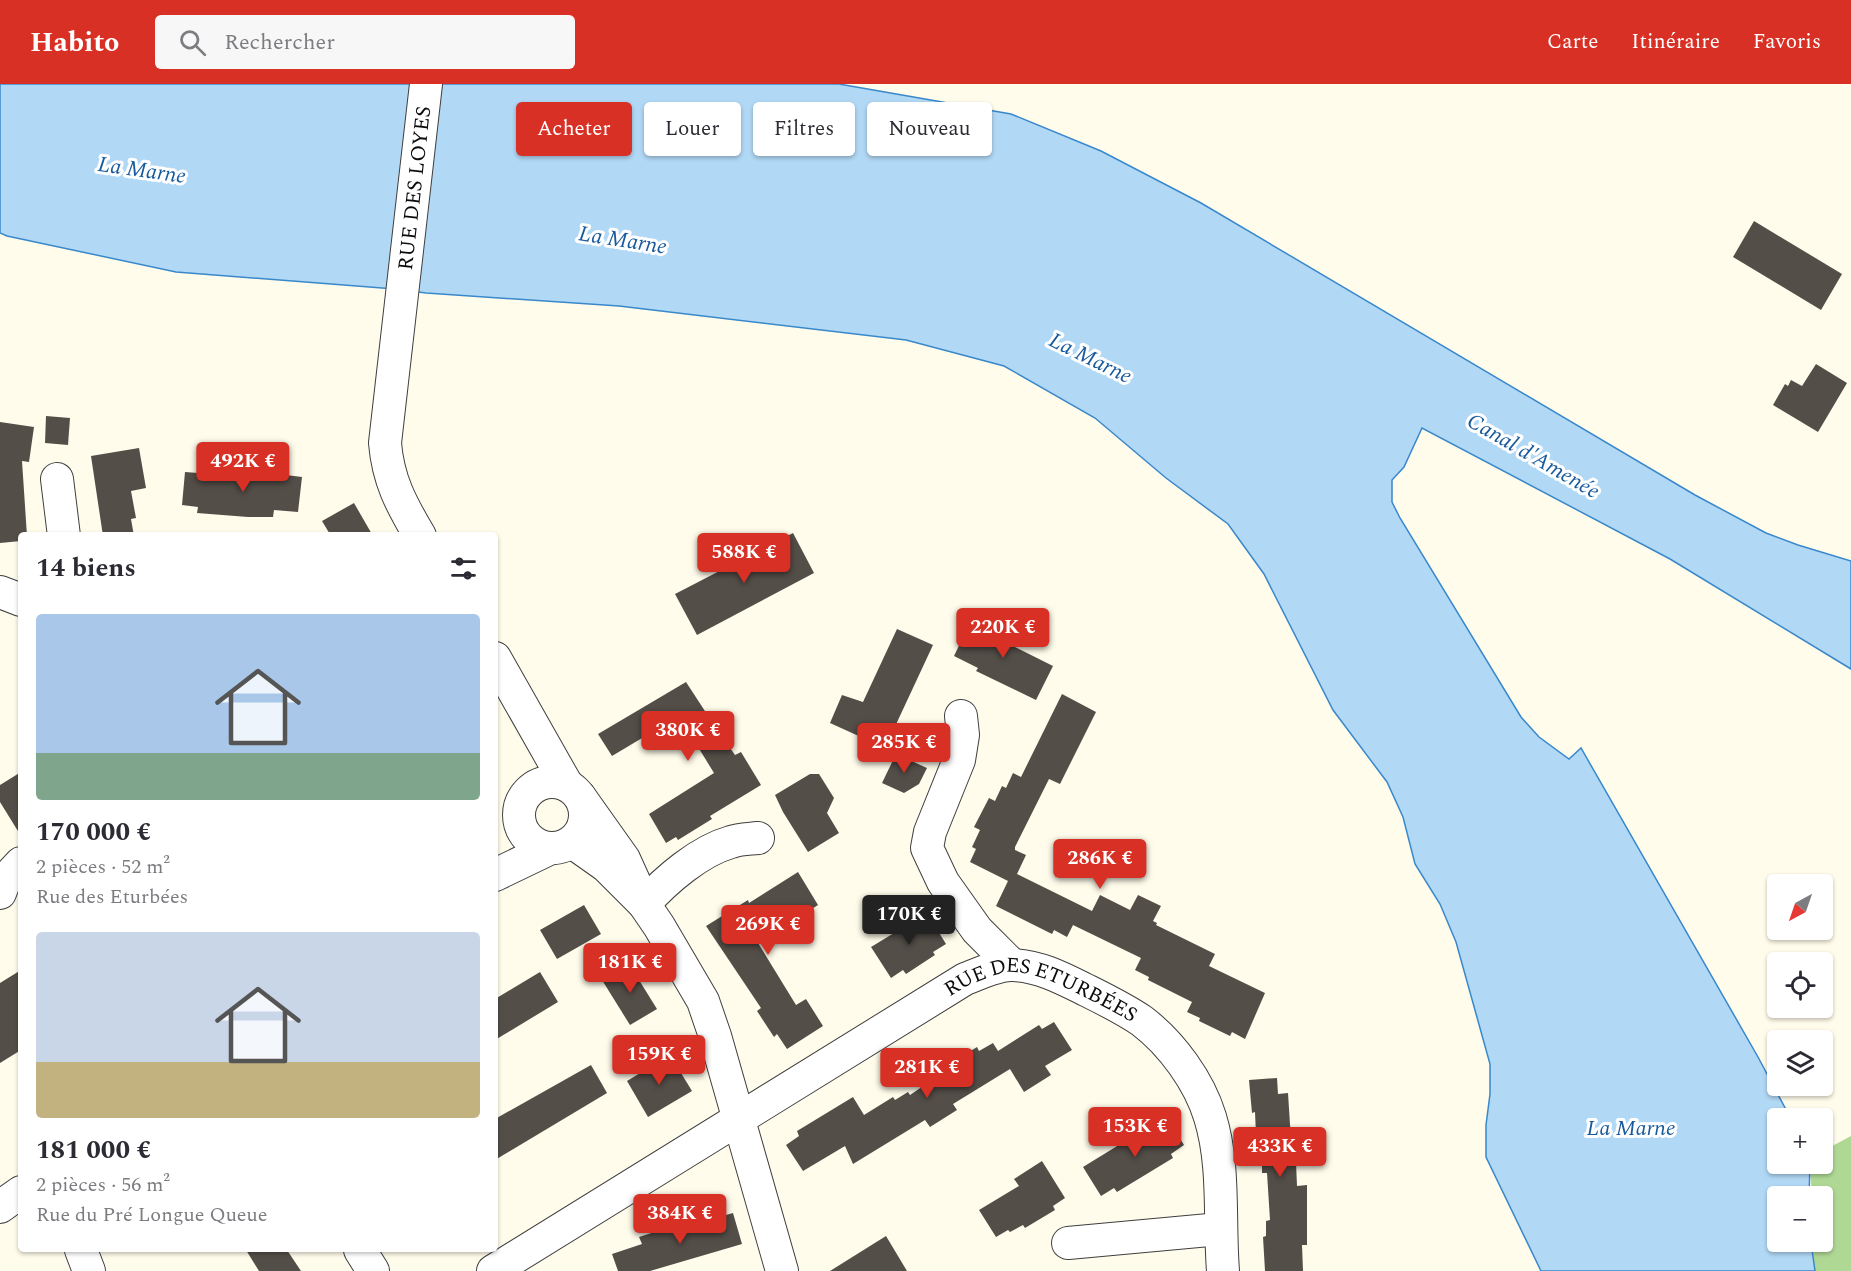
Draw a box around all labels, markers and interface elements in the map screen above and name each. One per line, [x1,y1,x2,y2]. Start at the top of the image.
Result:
search box [155,15,575,69]
text: Habito [30,21,119,64]
icon: search [176,26,209,59]
text: Rechercher [224,26,335,59]
text: Carte [1547,26,1598,58]
text: Itinéraire [1631,26,1720,58]
text: Favoris [1753,26,1821,58]
chip: Acheter [516,102,632,156]
chip: Louer [644,102,741,156]
chip: Filtres [753,102,855,156]
chip: Nouveau [867,102,992,156]
street label: RUE DES LOYES [390,104,440,272]
water label: La Marne [95,148,188,193]
water label: La Marne [576,217,669,264]
water label: La Marne [1043,324,1138,393]
water label: Canal d'Amenée [1460,405,1606,508]
pin: 492K € [194,442,292,493]
text: 492K € [210,446,276,476]
pin: 588K € [695,533,793,584]
text: 588K € [711,537,777,567]
text: 14 biens [36,548,136,588]
icon: filters [447,552,480,585]
pin: 220K € [954,608,1052,659]
text: 220K € [970,612,1036,642]
icon: home [204,653,312,761]
pin: 380K € [639,711,737,762]
text: 380K € [655,715,721,745]
pin: 285K € [855,723,953,774]
text: 285K € [871,727,937,757]
text: 170 000 € [36,812,151,852]
pin: 286K € [1051,839,1149,890]
text: 286K € [1067,843,1133,873]
text: 2 pièces · 52 m² [36,852,170,882]
north arrow [1767,874,1833,940]
map controls [1767,874,1833,1252]
text: Rue des Eturbées [36,882,188,912]
pin: 170K € [860,895,958,946]
text: 170K € [876,899,942,929]
pin: 269K € [719,905,817,956]
text: 269K € [735,909,801,939]
pin: 181K € [581,943,679,994]
text: 181K € [597,947,663,977]
street label: RUE DES ETURBÉES [938,950,1143,1031]
button: locate [1767,952,1833,1018]
icon: home [204,971,312,1079]
button: layers [1767,1030,1833,1096]
pin: 159K € [610,1035,708,1086]
text: 159K € [626,1039,692,1069]
pin: 281K € [878,1048,976,1099]
text: 281K € [894,1052,960,1082]
pin: 153K € [1086,1107,1184,1158]
button: + [1767,1108,1833,1174]
text: 153K € [1102,1111,1168,1141]
water label: La Marne [1587,1112,1675,1145]
pin: 433K € [1231,1127,1329,1178]
text: 181 000 € [36,1130,151,1170]
text: 433K € [1247,1131,1313,1161]
text: 2 pièces · 56 m² [36,1170,170,1200]
button: − [1767,1186,1833,1252]
pin: 384K € [631,1194,729,1245]
text: 384K € [647,1198,713,1228]
text: Rue du Pré Longue Queue [36,1200,267,1230]

